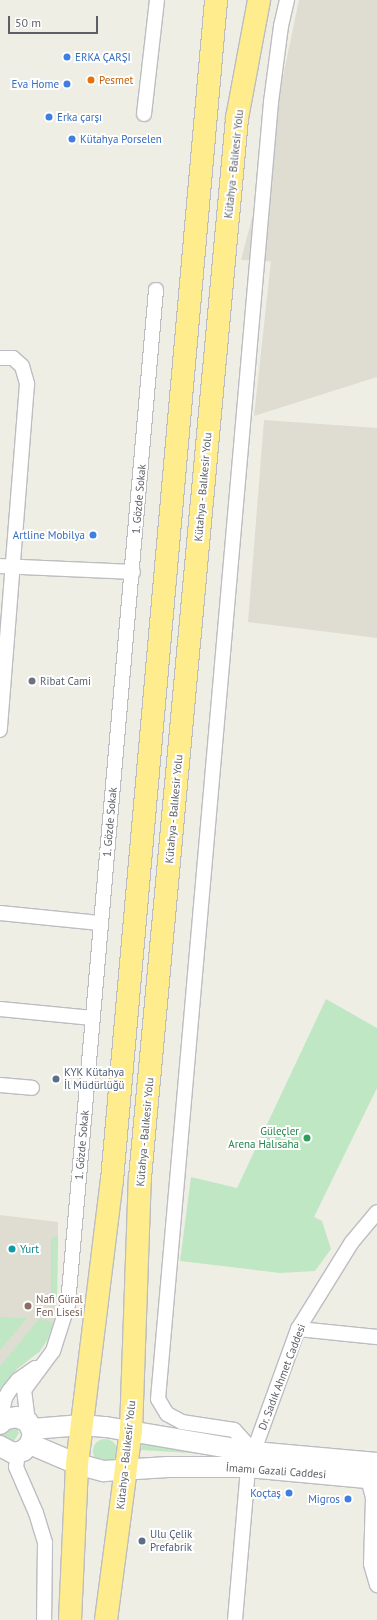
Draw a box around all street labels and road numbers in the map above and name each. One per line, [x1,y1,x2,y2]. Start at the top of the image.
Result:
street label: Kütahya - Balıkesir Yolu [222,108,246,220]
street label: Kütahya - Balıkesir Yolu [192,431,214,543]
street label: 1. Gözde Sokak [129,463,149,535]
street label: Kütahya - Balıkesir Yolu [163,753,185,865]
street label: 1. Gözde Sokak [100,786,120,858]
street label: Kütahya - Balıkesir Yolu [134,1076,156,1188]
street label: 1. Gözde Sokak [72,1109,92,1181]
street label: Dr. Sadık Ahmet Caddesi [255,1321,309,1433]
street label: Kütahya - Balıkesir Yolu [114,1399,138,1511]
street label: İmamı Gazali Caddesi [225,1461,327,1481]

